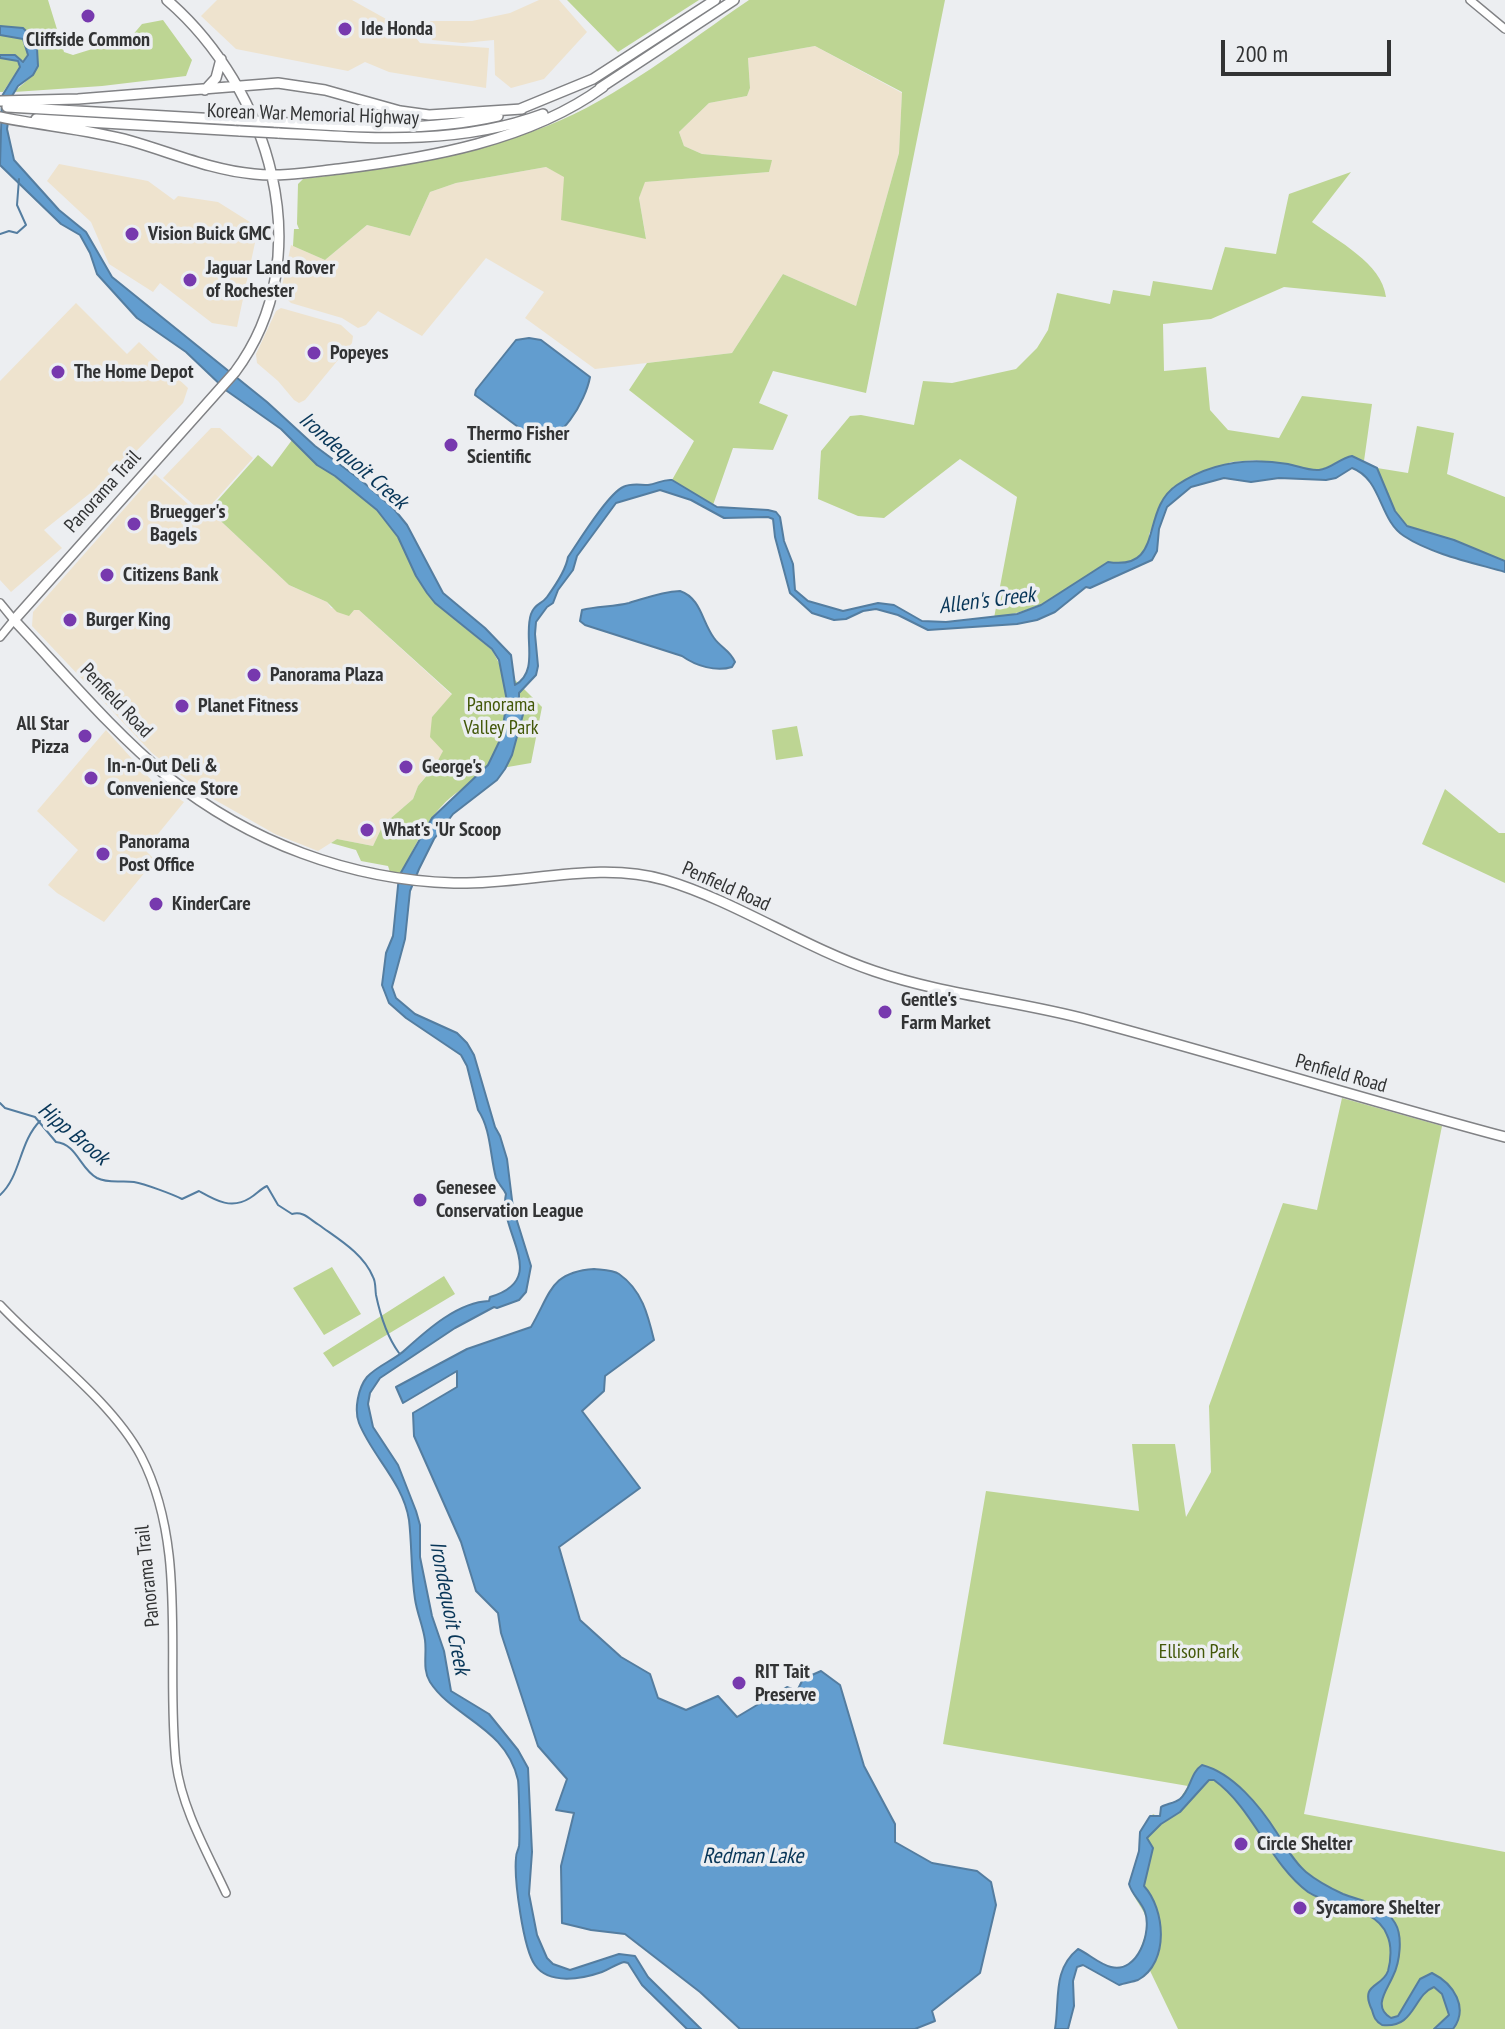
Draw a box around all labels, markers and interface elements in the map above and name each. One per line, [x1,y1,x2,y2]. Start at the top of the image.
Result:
marker: Cliffside Common [79,7,97,25]
place label: Ide Honda [361,17,433,41]
marker: Ide Honda [336,20,354,38]
scale bar [1225,24,1395,74]
place label: Cliffside Common [26,28,150,52]
text: 200 m [1235,38,1288,69]
street label: Korean War Memorial Highway [207,99,419,131]
place label: Vision Buick GMC [148,222,271,246]
marker: Vision Buick GMC [123,225,141,243]
place label: Jaguar Land Rover of Rochester [206,256,335,303]
marker: Jaguar Land Rover of Rochester [181,271,199,289]
place label: Popeyes [330,341,389,365]
marker: Popeyes [305,344,323,362]
place label: The Home Depot [74,360,194,384]
marker: The Home Depot [49,363,67,381]
water label: Irondequoit Creek [293,407,413,515]
place label: Thermo Fisher Scientific [467,422,569,469]
marker: Thermo Fisher Scientific [442,436,460,454]
street label: Panorama Trail [60,446,146,538]
place label: Bruegger's Bagels [150,500,225,547]
marker: Bruegger's Bagels [125,515,143,533]
place label: Citizens Bank [123,563,218,587]
marker: Citizens Bank [98,566,116,584]
water label: Allen's Creek [937,582,1037,620]
place label: Burger King [86,608,171,632]
marker: Burger King [61,611,79,629]
street label: Penfield Road [75,659,157,743]
place label: Panorama Plaza [270,663,383,687]
marker: Panorama Plaza [245,666,263,684]
park label: Panorama Valley Park [463,693,539,740]
place label: Planet Fitness [198,694,298,718]
marker: Planet Fitness [173,697,191,715]
place label: All Star Pizza [16,712,69,759]
marker: All Star Pizza [76,727,94,745]
place label: In-n-Out Deli & Convenience Store [107,754,238,801]
place label: George's [422,755,482,779]
marker: George's [397,758,415,776]
marker: In-n-Out Deli & Convenience Store [82,769,100,787]
place label: What's 'Ur Scoop [383,818,501,842]
marker: What's 'Ur Scoop [358,821,376,839]
place label: Panorama Post Office [119,830,195,877]
marker: Panorama Post Office [94,845,112,863]
street label: Penfield Road [678,857,774,917]
place label: KinderCare [172,892,251,916]
marker: KinderCare [147,895,165,913]
place label: Gentle's Farm Market [901,988,991,1035]
marker: Gentle's Farm Market [876,1003,894,1021]
street label: Penfield Road [1292,1049,1390,1099]
water label: Hipp Brook [32,1097,114,1171]
place label: Genesee Conservation League [436,1176,584,1223]
marker: Genesee Conservation League [411,1191,429,1209]
street label: Panorama Trail [131,1524,165,1628]
water label: Irondequoit Creek [423,1539,475,1677]
park label: Ellison Park [1159,1640,1239,1664]
place label: RIT Tait Preserve [755,1660,816,1707]
marker: RIT Tait Preserve [730,1674,748,1692]
place label: Circle Shelter [1257,1832,1352,1856]
marker: Circle Shelter [1232,1835,1250,1853]
water label: Redman Lake [703,1844,803,1870]
place label: Sycamore Shelter [1316,1896,1440,1920]
marker: Sycamore Shelter [1291,1899,1309,1917]

